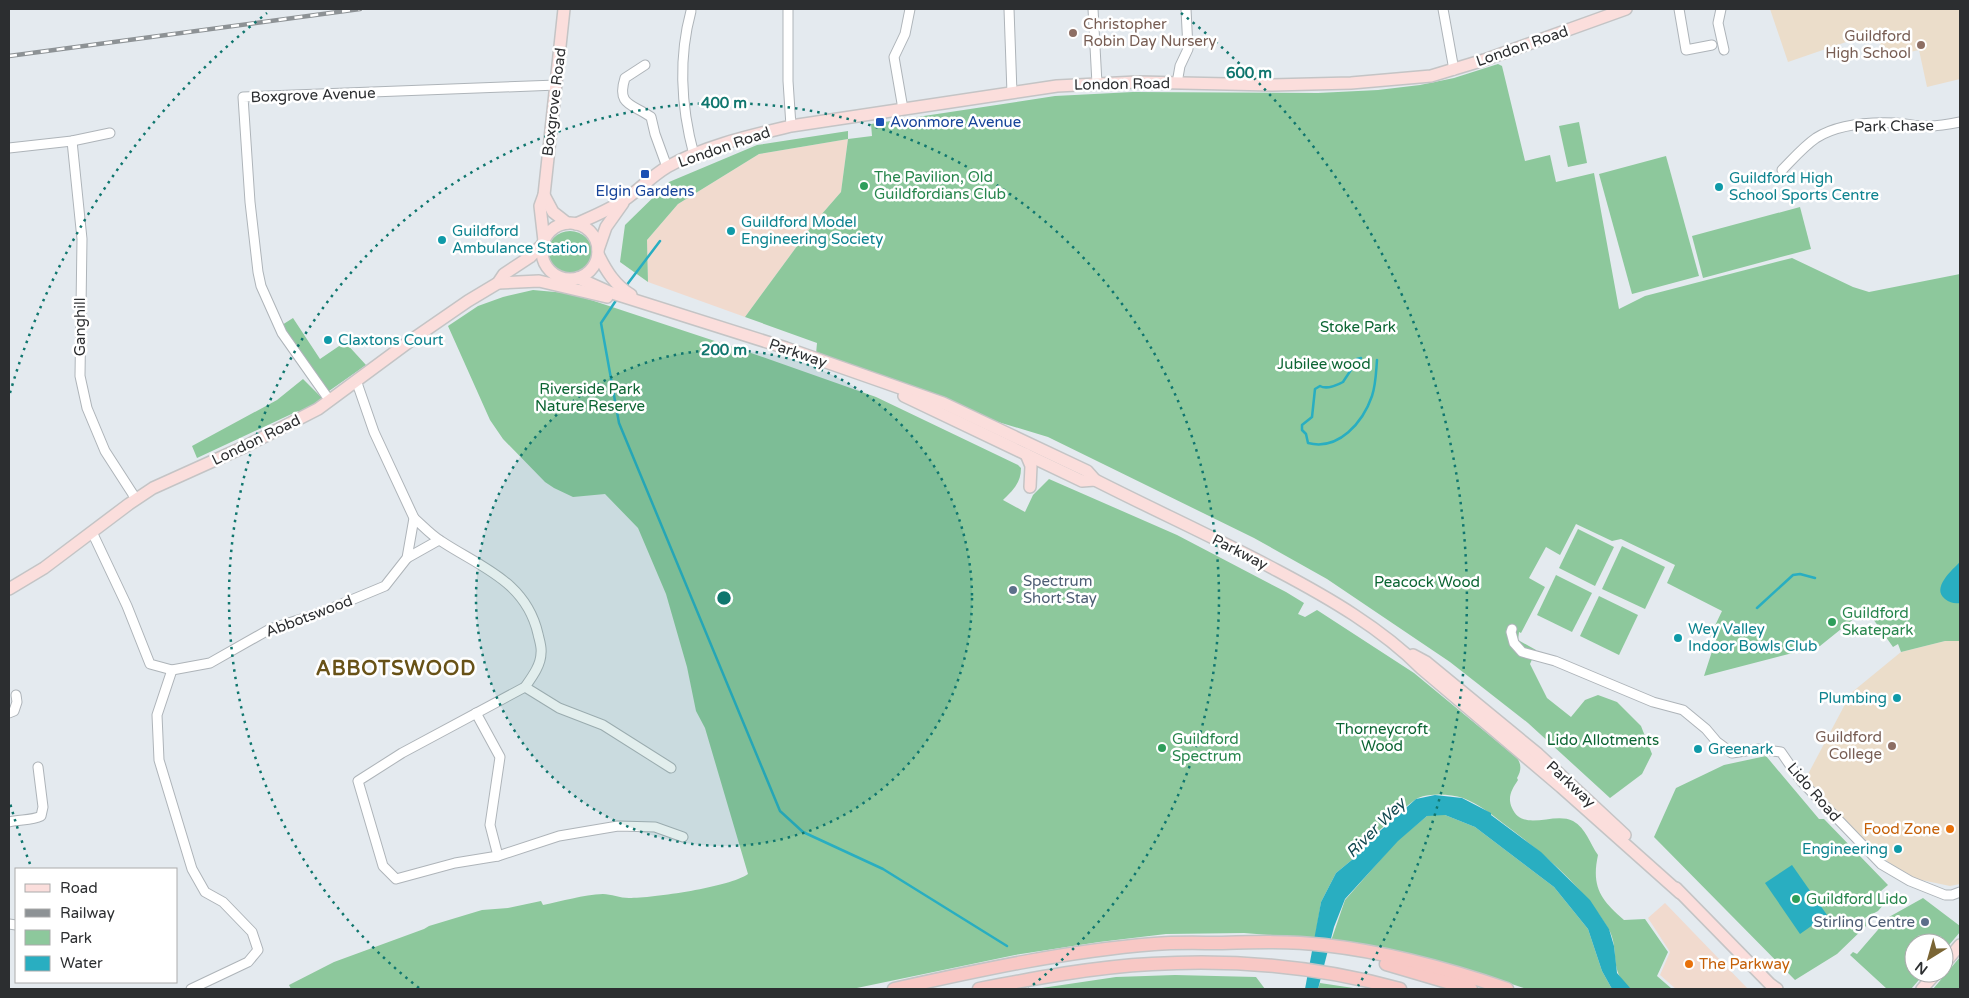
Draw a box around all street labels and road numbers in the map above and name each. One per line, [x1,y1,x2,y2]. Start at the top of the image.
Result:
street label: London Road [1474,22,1570,70]
street label: Boxgrove Road [538,47,570,157]
street label: London Road [1074,74,1170,94]
street label: Boxgrove Avenue [250,84,376,106]
street label: Park Chase [1854,116,1934,136]
street label: London Road [676,123,772,171]
street label: Ganghill [71,298,89,356]
street label: Parkway [767,335,829,371]
street label: London Road [209,411,303,469]
street label: Parkway [1209,530,1271,574]
street label: Abbotswood [263,591,355,641]
street label: Parkway [1543,757,1599,811]
street label: Lido Road [1783,759,1845,825]

